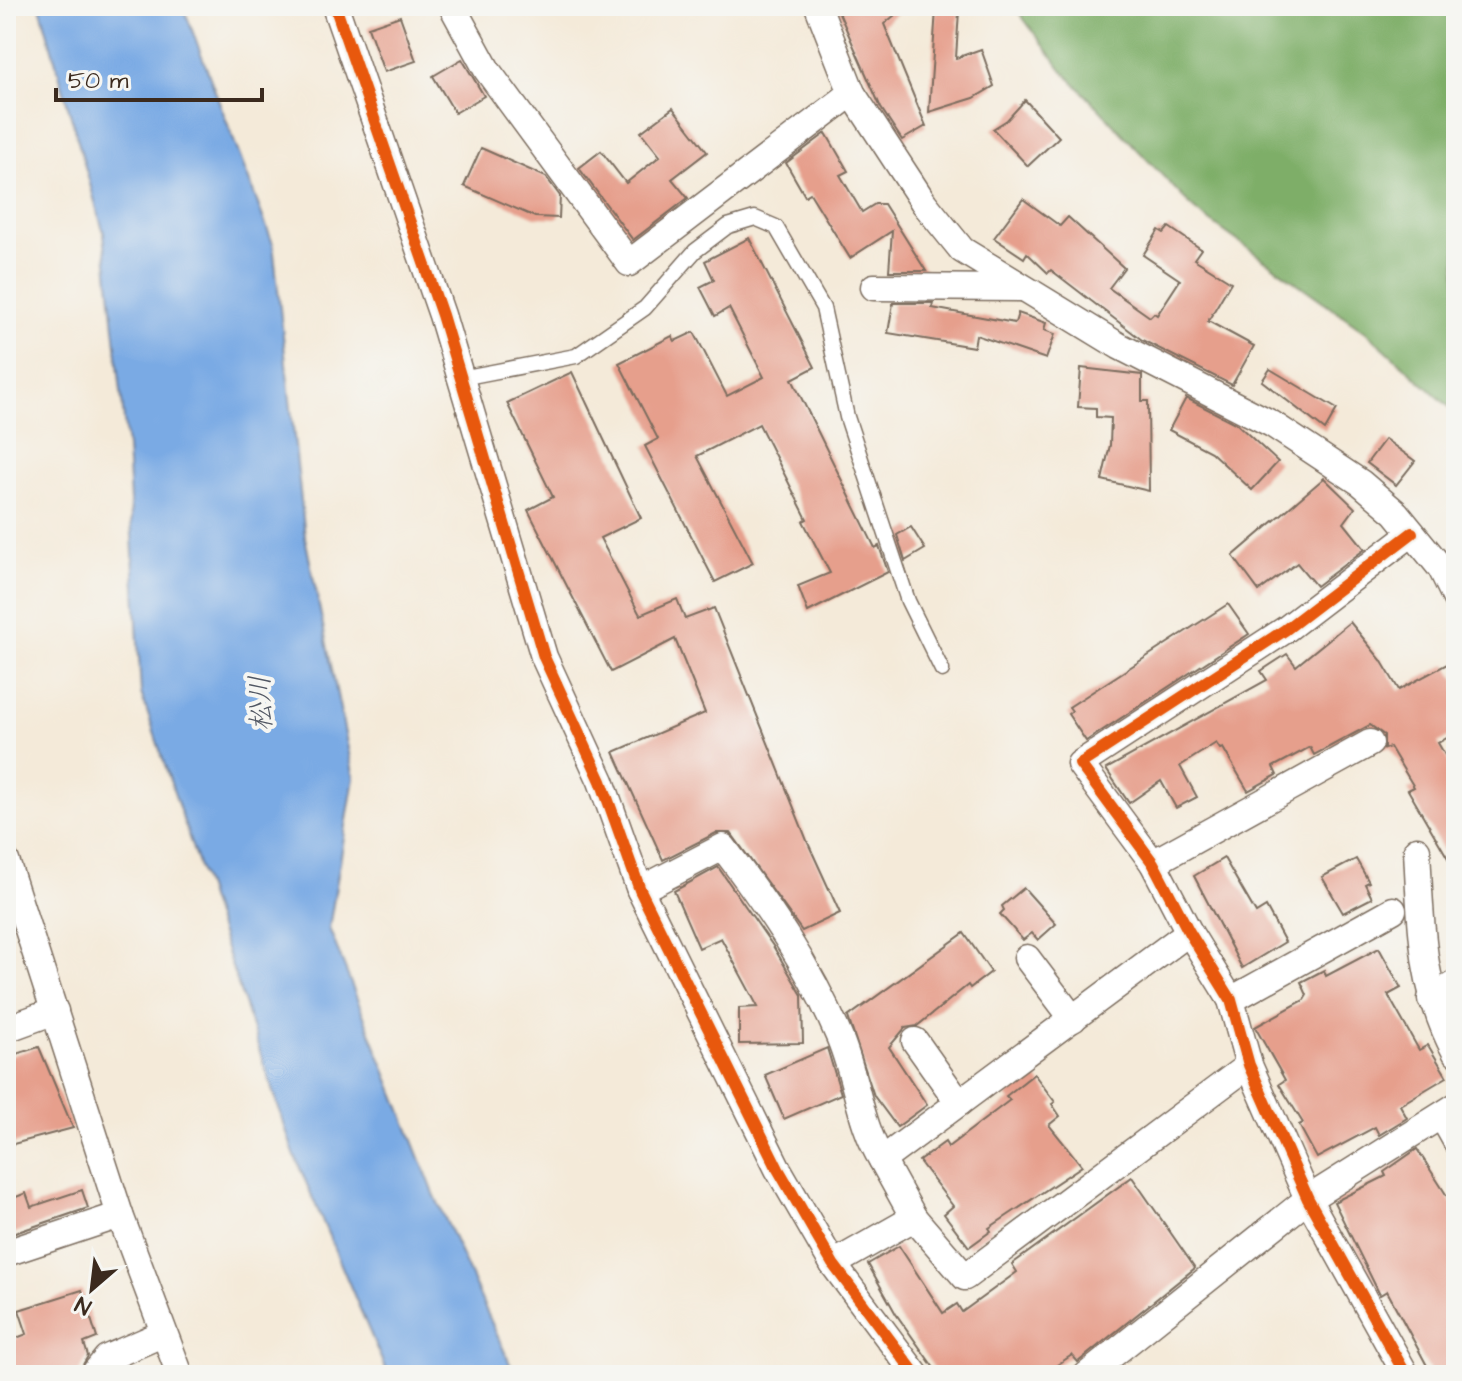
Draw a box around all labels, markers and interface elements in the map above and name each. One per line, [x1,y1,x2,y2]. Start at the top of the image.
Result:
scale bar [56,52,262,102]
text: 50 m [68,64,129,98]
water label: 松川 [241,674,281,732]
north arrow [52,1249,132,1329]
text: N [70,1288,97,1322]

